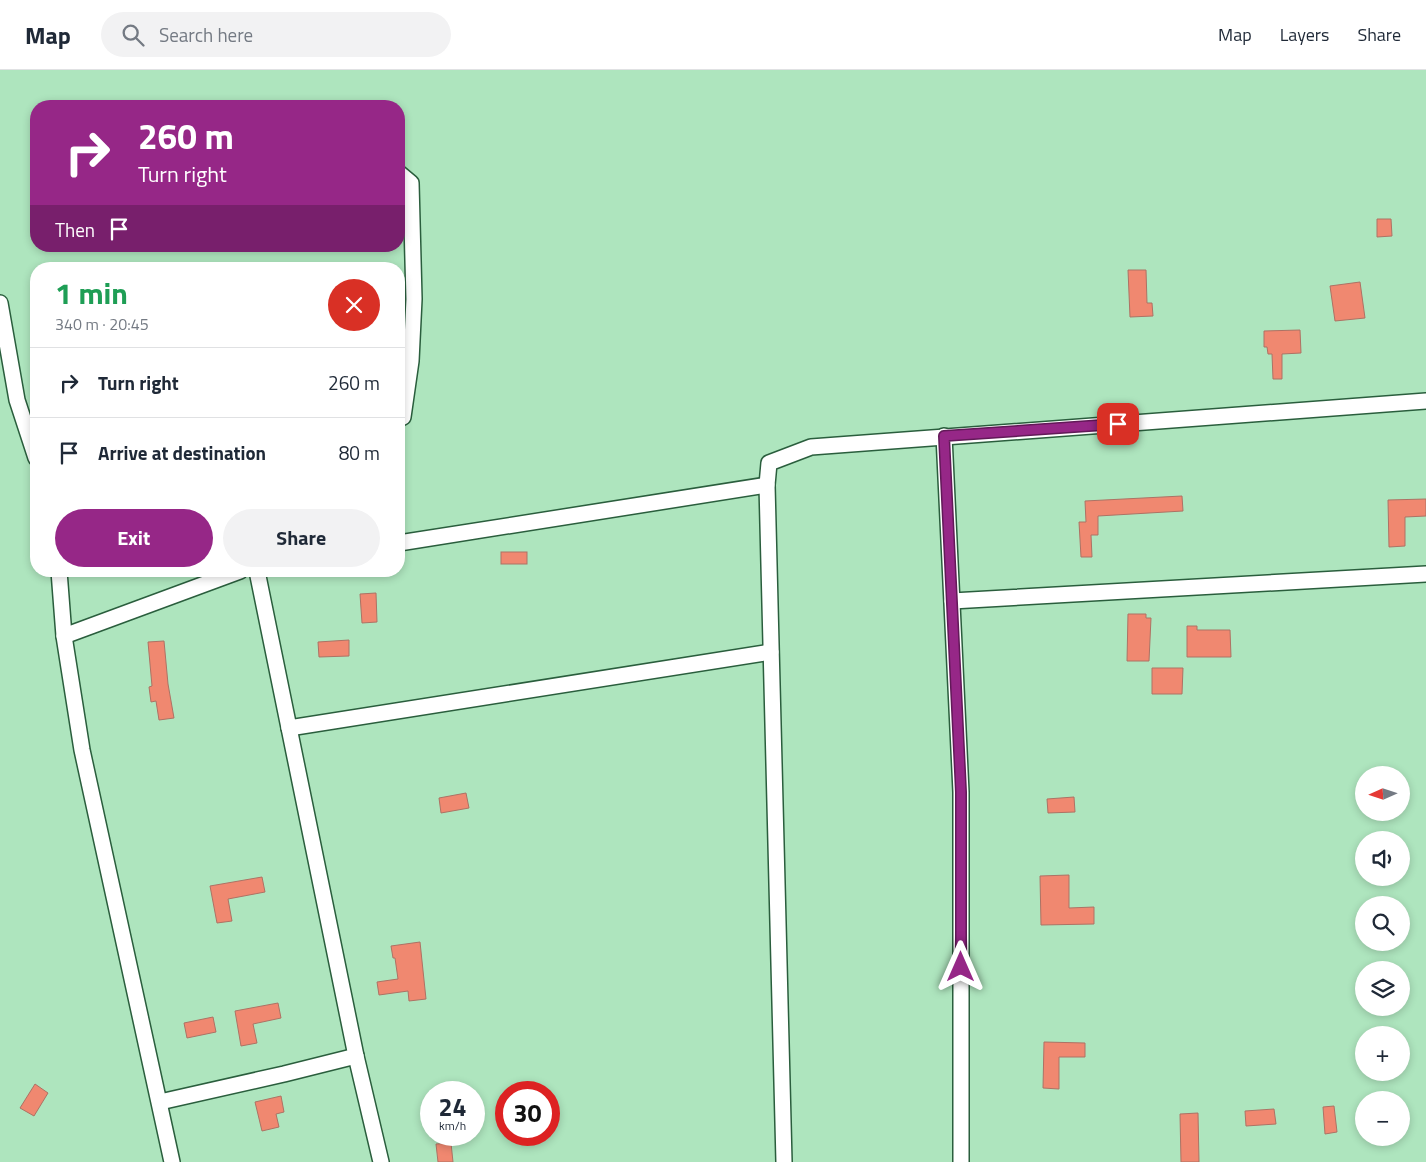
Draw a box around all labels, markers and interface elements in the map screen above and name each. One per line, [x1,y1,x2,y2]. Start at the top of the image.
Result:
search box [101,12,451,57]
text: Map [25,17,71,53]
text: Search here [159,20,253,49]
icon: search [119,21,147,49]
text: Map [1218,21,1252,48]
text: Layers [1280,21,1329,48]
text: Share [1357,21,1401,48]
text: 260 m [138,109,234,163]
icon: right [55,120,120,185]
text: Turn right [138,157,227,191]
text: Then [55,215,95,244]
icon: arrive [105,215,133,243]
text: 1 min [55,270,128,316]
button: close [328,279,380,331]
text: 340 m · 20:45 [55,312,149,336]
text: Turn right [98,368,179,397]
text: 260 m [328,368,380,397]
icon: right [55,369,83,397]
pin [1097,403,1139,445]
icon: arrive [1104,410,1132,438]
text: Arrive at destination [98,438,266,467]
text: 80 m [339,438,380,467]
icon: arrive [55,439,83,467]
button: Exit [55,509,213,567]
button: Share [223,509,380,567]
north arrow [1355,766,1410,821]
map controls [1355,766,1410,1146]
button: sound [1355,831,1410,886]
button: search [1355,896,1410,951]
position arrow [934,940,986,992]
button: layers [1355,961,1410,1016]
button: + [1355,1026,1410,1081]
speed limit sign: 30 [495,1081,560,1146]
text: 24 [438,1088,467,1126]
button: − [1355,1091,1410,1146]
text: km/h [439,1116,466,1135]

